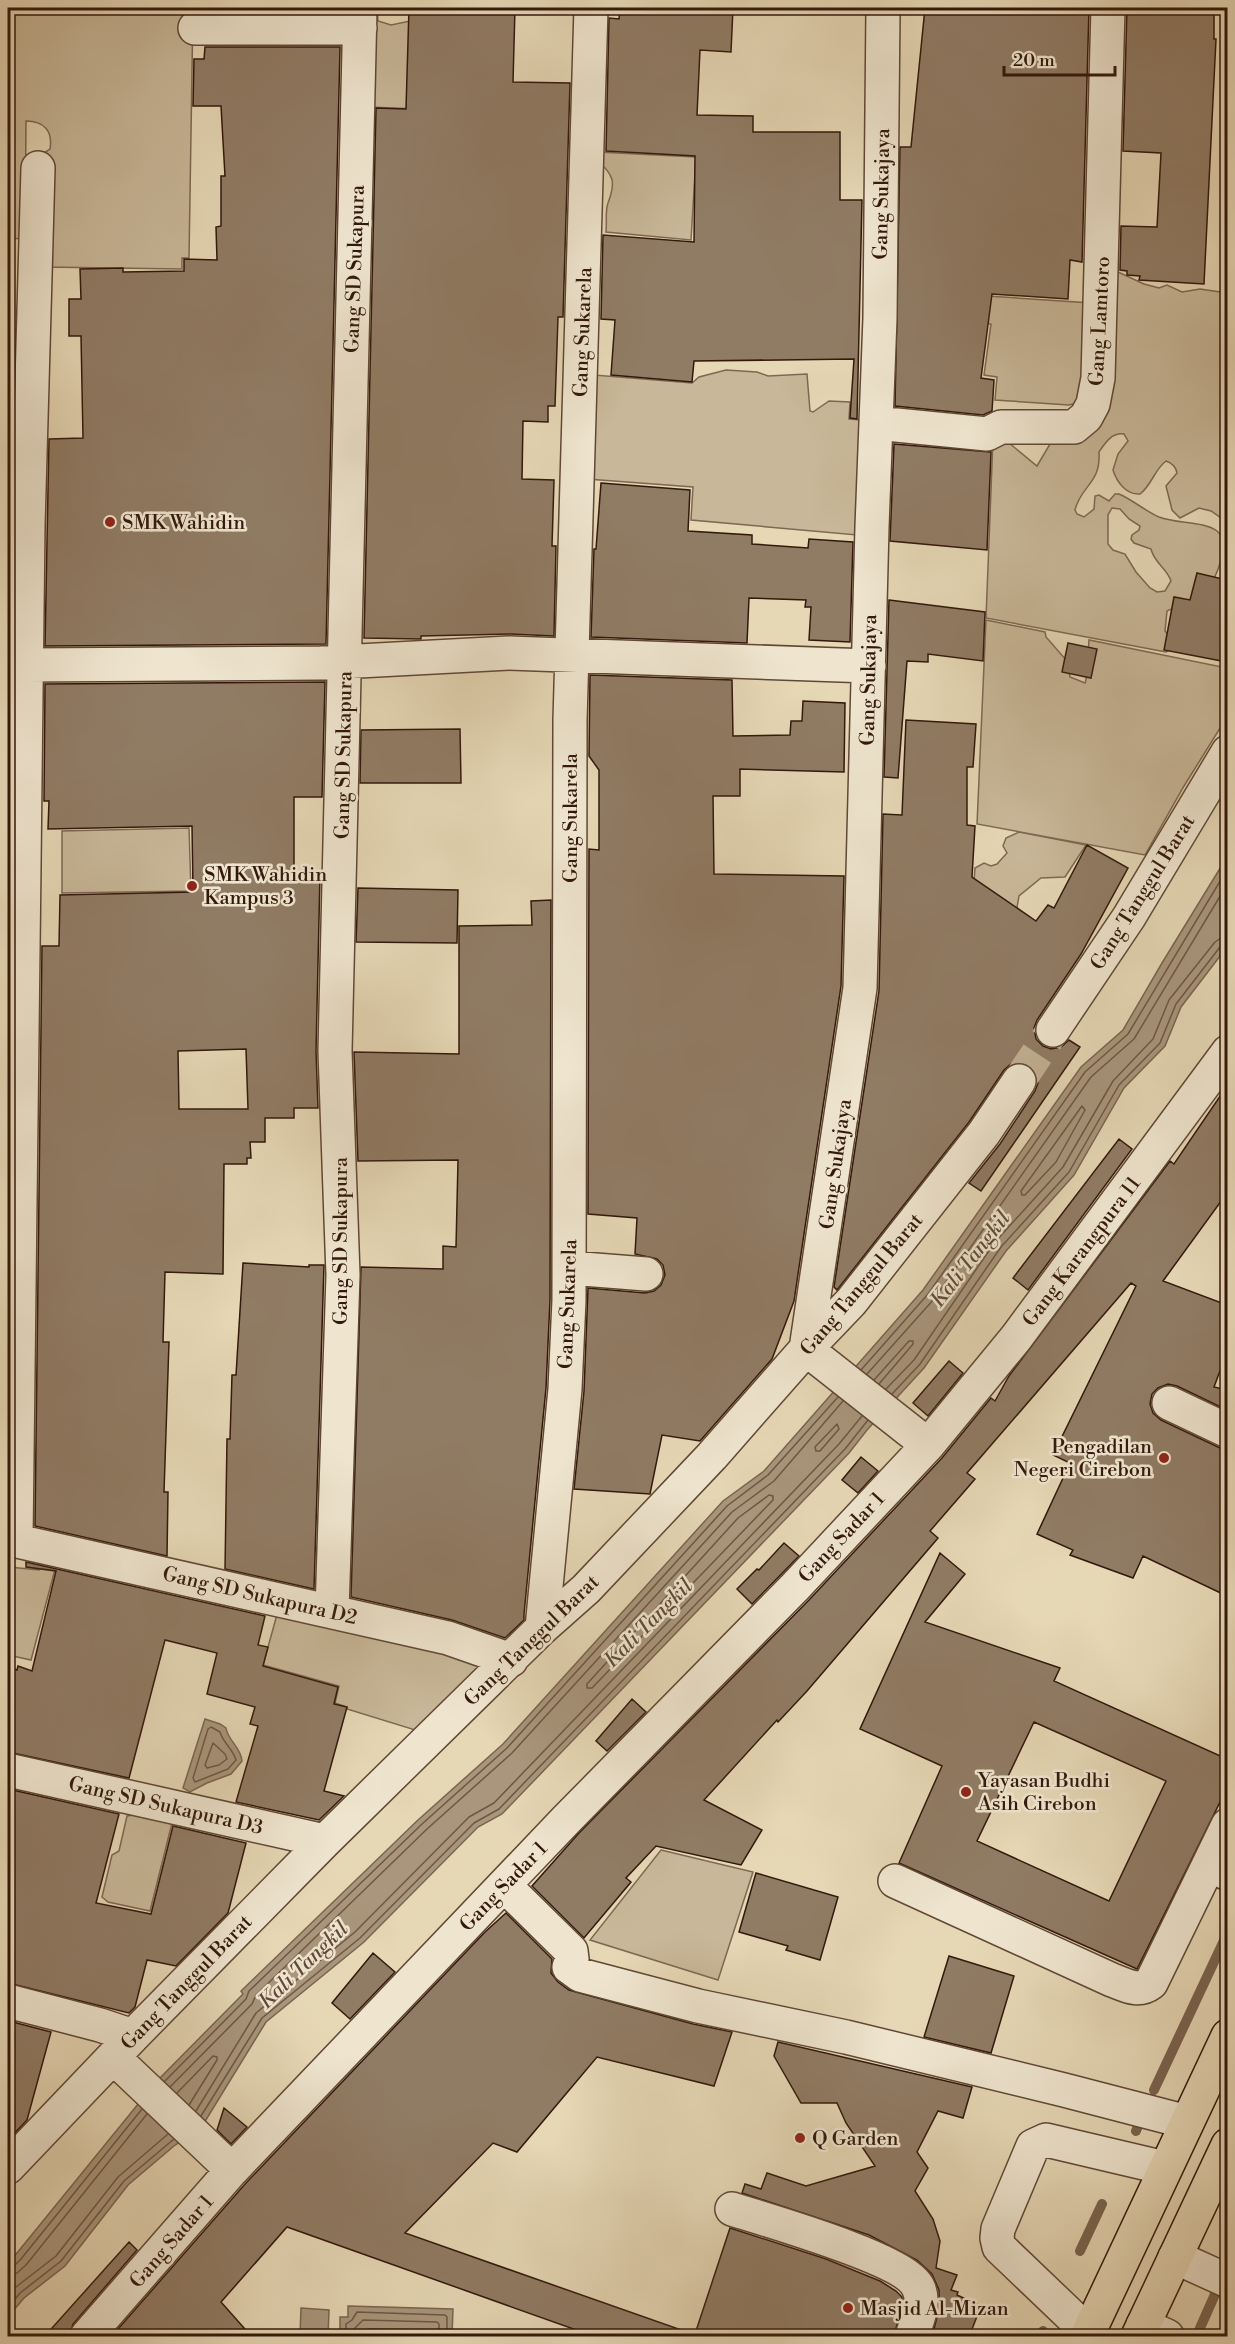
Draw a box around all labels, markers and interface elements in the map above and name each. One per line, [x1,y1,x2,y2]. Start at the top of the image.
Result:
scale bar [1004,39,1115,77]
text: 20 m [1013,49,1055,72]
street label: Gang Sukajaya [869,127,896,260]
street label: Gang SD Sukapura [340,184,371,353]
street label: Gang Lamtoro [1085,256,1116,387]
street label: Gang Sukarela [569,266,598,397]
place label: SMK Wahidin [122,511,245,536]
marker: SMK Wahidin [103,515,117,529]
street label: Gang Sukajaya [856,613,883,746]
street label: Gang SD Sukapura [331,670,358,839]
street label: Gang Sukarela [559,752,584,883]
street label: Gang Tanggul Barat [1085,811,1201,975]
place label: SMK Wahidin Kampus 3 [204,863,327,911]
marker: SMK Wahidin Kampus 3 [185,879,199,893]
street label: Gang Sukajaya [815,1096,858,1231]
street label: Gang SD Sukapura [329,1156,354,1325]
street label: Gang Karangpura 11 [1018,1172,1147,1332]
water label: Kali Tangkil [925,1206,1017,1313]
street label: Gang Tanggul Barat [795,1209,929,1361]
street label: Gang Sukarela [554,1238,583,1369]
place label: Pengadilan Negeri Cirebon [1014,1435,1152,1483]
marker: Pengadilan Negeri Cirebon [1157,1451,1171,1465]
street label: Gang Sadar 1 [793,1487,891,1589]
street label: Gang SD Sukapura D2 [160,1562,360,1631]
street label: Gang Tanggul Barat [459,1570,605,1712]
water label: Kali Tangkil [599,1574,699,1674]
place label: Yayasan Budhi Asih Cirebon [977,1769,1110,1817]
street label: Gang SD Sukapura D3 [66,1772,265,1841]
marker: Yayasan Budhi Asih Cirebon [959,1785,973,1799]
street label: Gang Sadar 1 [455,1836,554,1937]
street label: Gang Tanggul Barat [116,1910,258,2056]
water label: Kali Tangkil [253,1916,354,2015]
place label: Q Garden [812,2127,899,2152]
marker: Q Garden [793,2131,807,2145]
street label: Gang Sadar 1 [125,2190,220,2294]
place label: Masjid Al-Mizan [860,2297,1009,2322]
marker: Masjid Al-Mizan [841,2301,855,2315]

